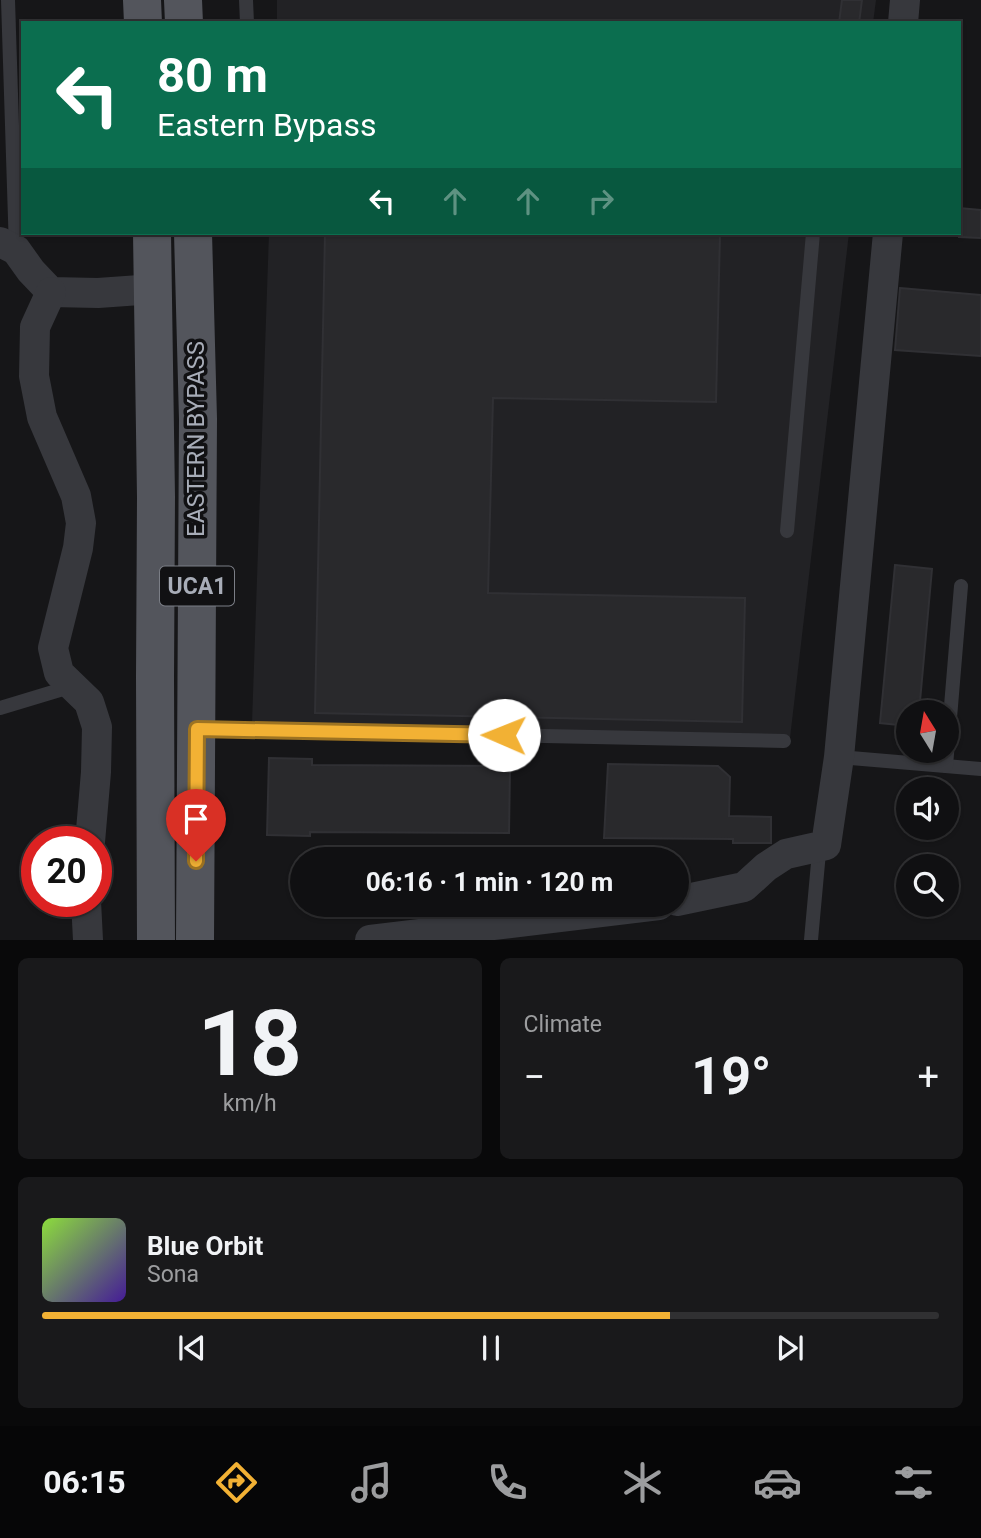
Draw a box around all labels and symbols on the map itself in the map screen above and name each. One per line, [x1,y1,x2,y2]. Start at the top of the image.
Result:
street label: EASTERN BYPASS [182,341,210,537]
road number: UCA1 [160,566,234,606]
position arrow [467,698,541,772]
north arrow [896,700,959,763]
pin [166,789,226,861]
speed limit sign: 20 [21,826,112,917]

